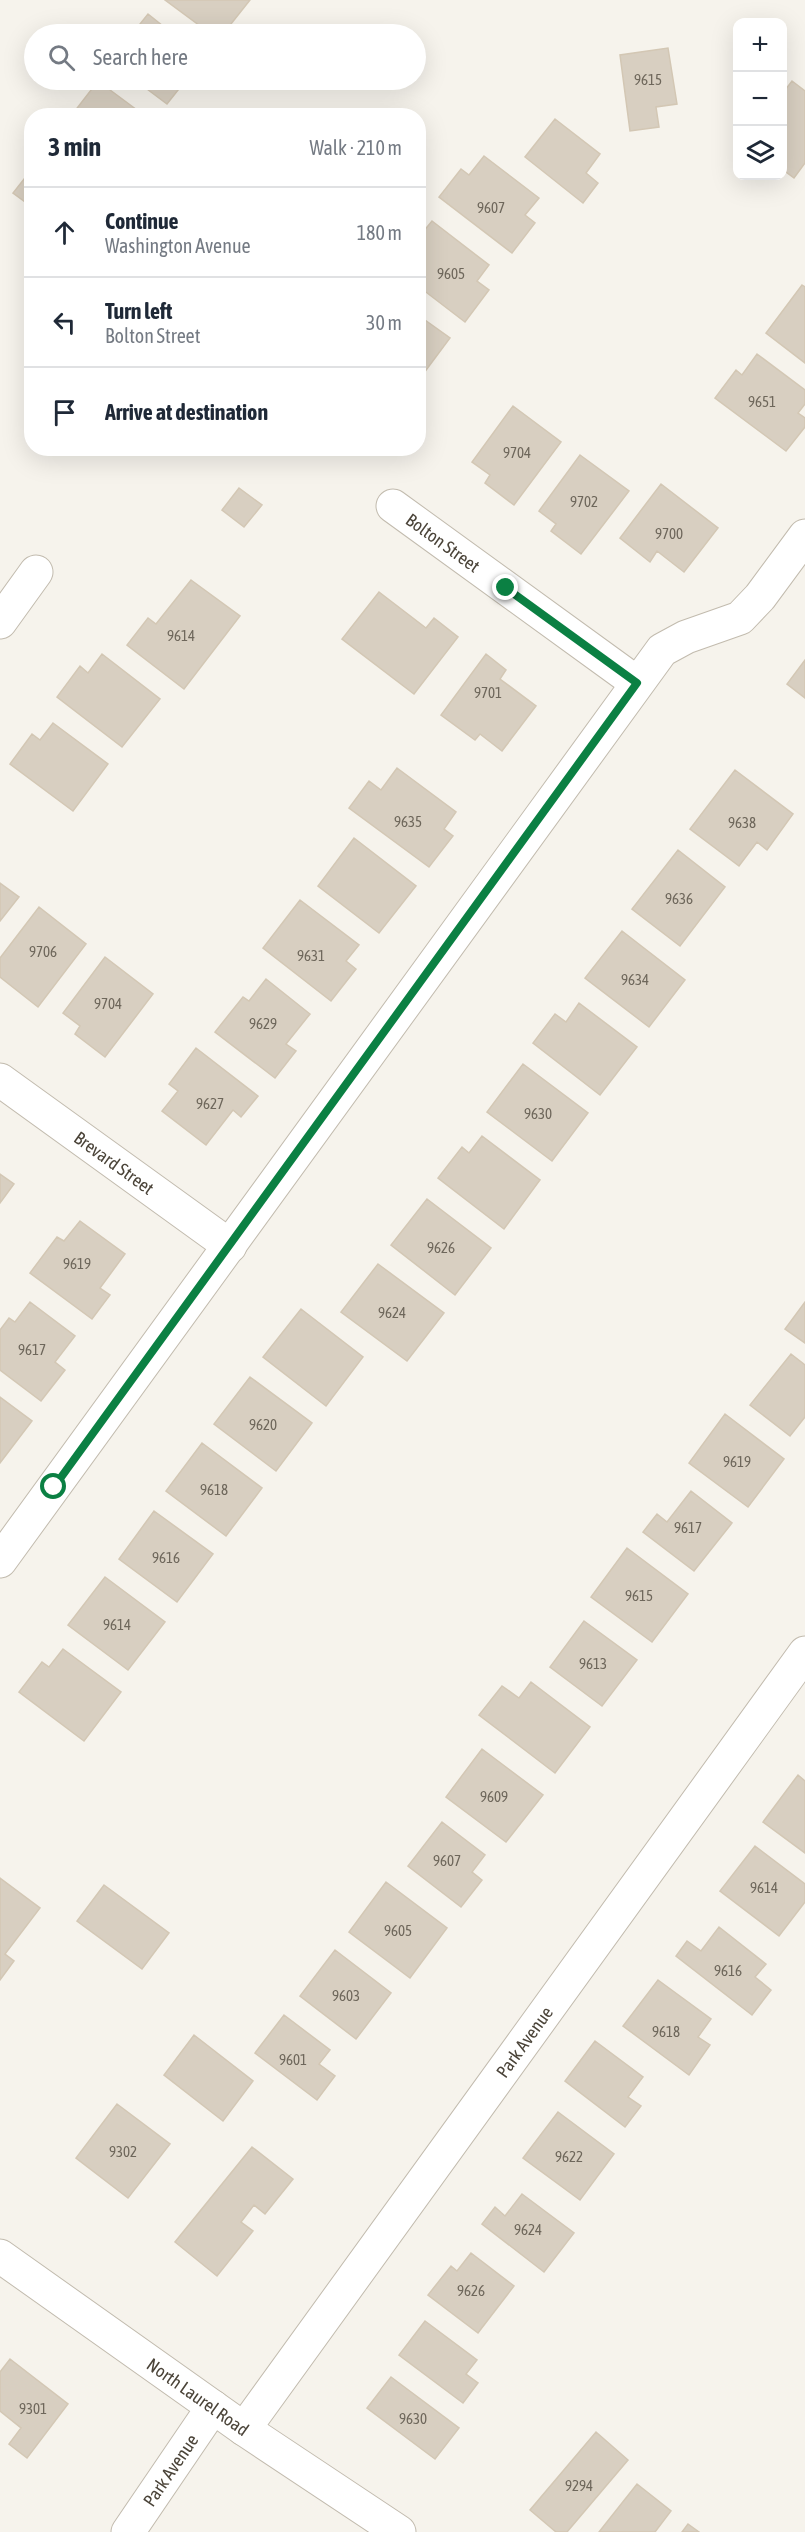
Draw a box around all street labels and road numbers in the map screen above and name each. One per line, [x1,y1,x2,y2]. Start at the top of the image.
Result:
street label: Bolton Street [402,509,484,576]
street label: Brevard Street [70,1127,158,1198]
street label: Park Avenue [491,2002,557,2081]
street label: North Laurel Road [143,2353,253,2440]
street label: Park Avenue [138,2430,202,2510]

